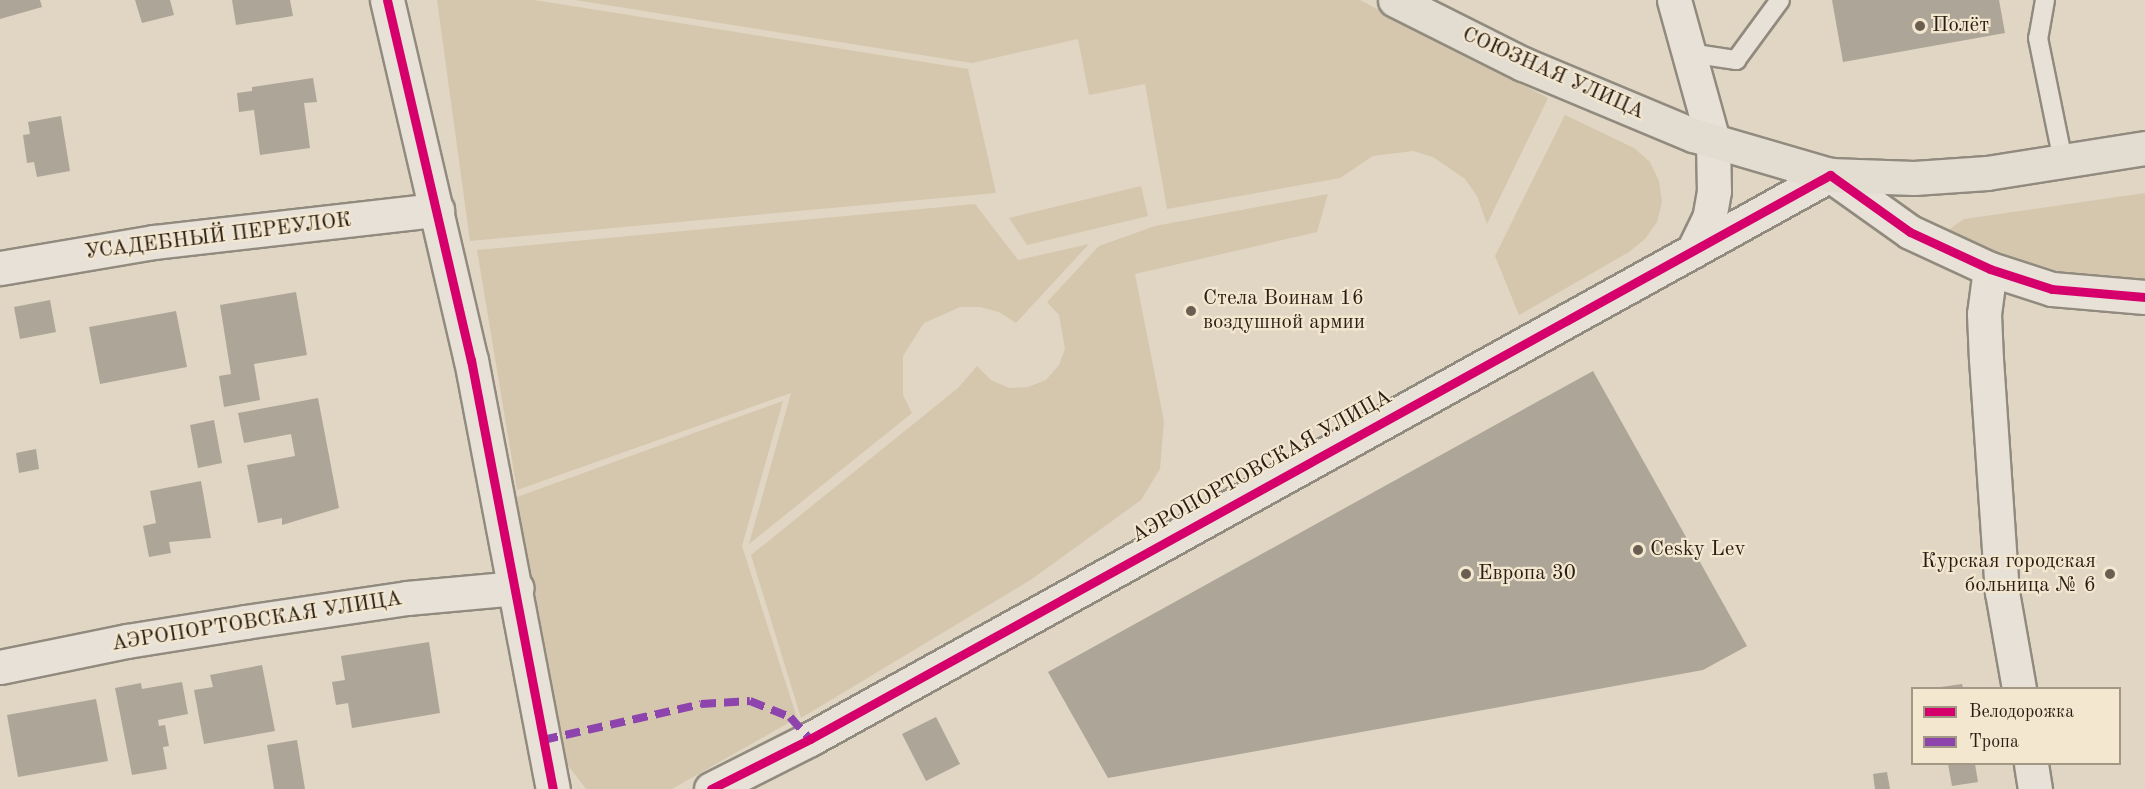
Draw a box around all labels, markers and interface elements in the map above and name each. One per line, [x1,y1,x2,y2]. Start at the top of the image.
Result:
place label: Полёт [1932,13,1989,39]
marker: Полёт [1913,19,1927,33]
street label: СОЮЗНАЯ УЛИЦА [1458,22,1648,126]
street label: УСАДЕБНЫЙ ПЕРЕУЛОК [83,208,353,266]
place label: Стела Воинам 16 воздушной армии [1203,286,1365,336]
marker: Стела Воинам 16 воздушной армии [1184,304,1198,318]
street label: АЭРОПОРТОВСКАЯ УЛИЦА [1127,385,1397,549]
place label: Cesky Lev [1650,537,1746,563]
marker: Cesky Lev [1631,543,1645,557]
place label: Курская городская больница № 6 [1921,549,2096,599]
place label: Европа 30 [1478,561,1576,587]
marker: Курская городская больница № 6 [2101,565,2119,583]
marker: Европа 30 [1459,567,1473,581]
street label: АЭРОПОРТОВСКАЯ УЛИЦА [110,587,404,657]
legend [1911,687,2121,765]
text: Велодорожка [1969,703,2074,721]
text: Тропа [1969,733,2019,751]

